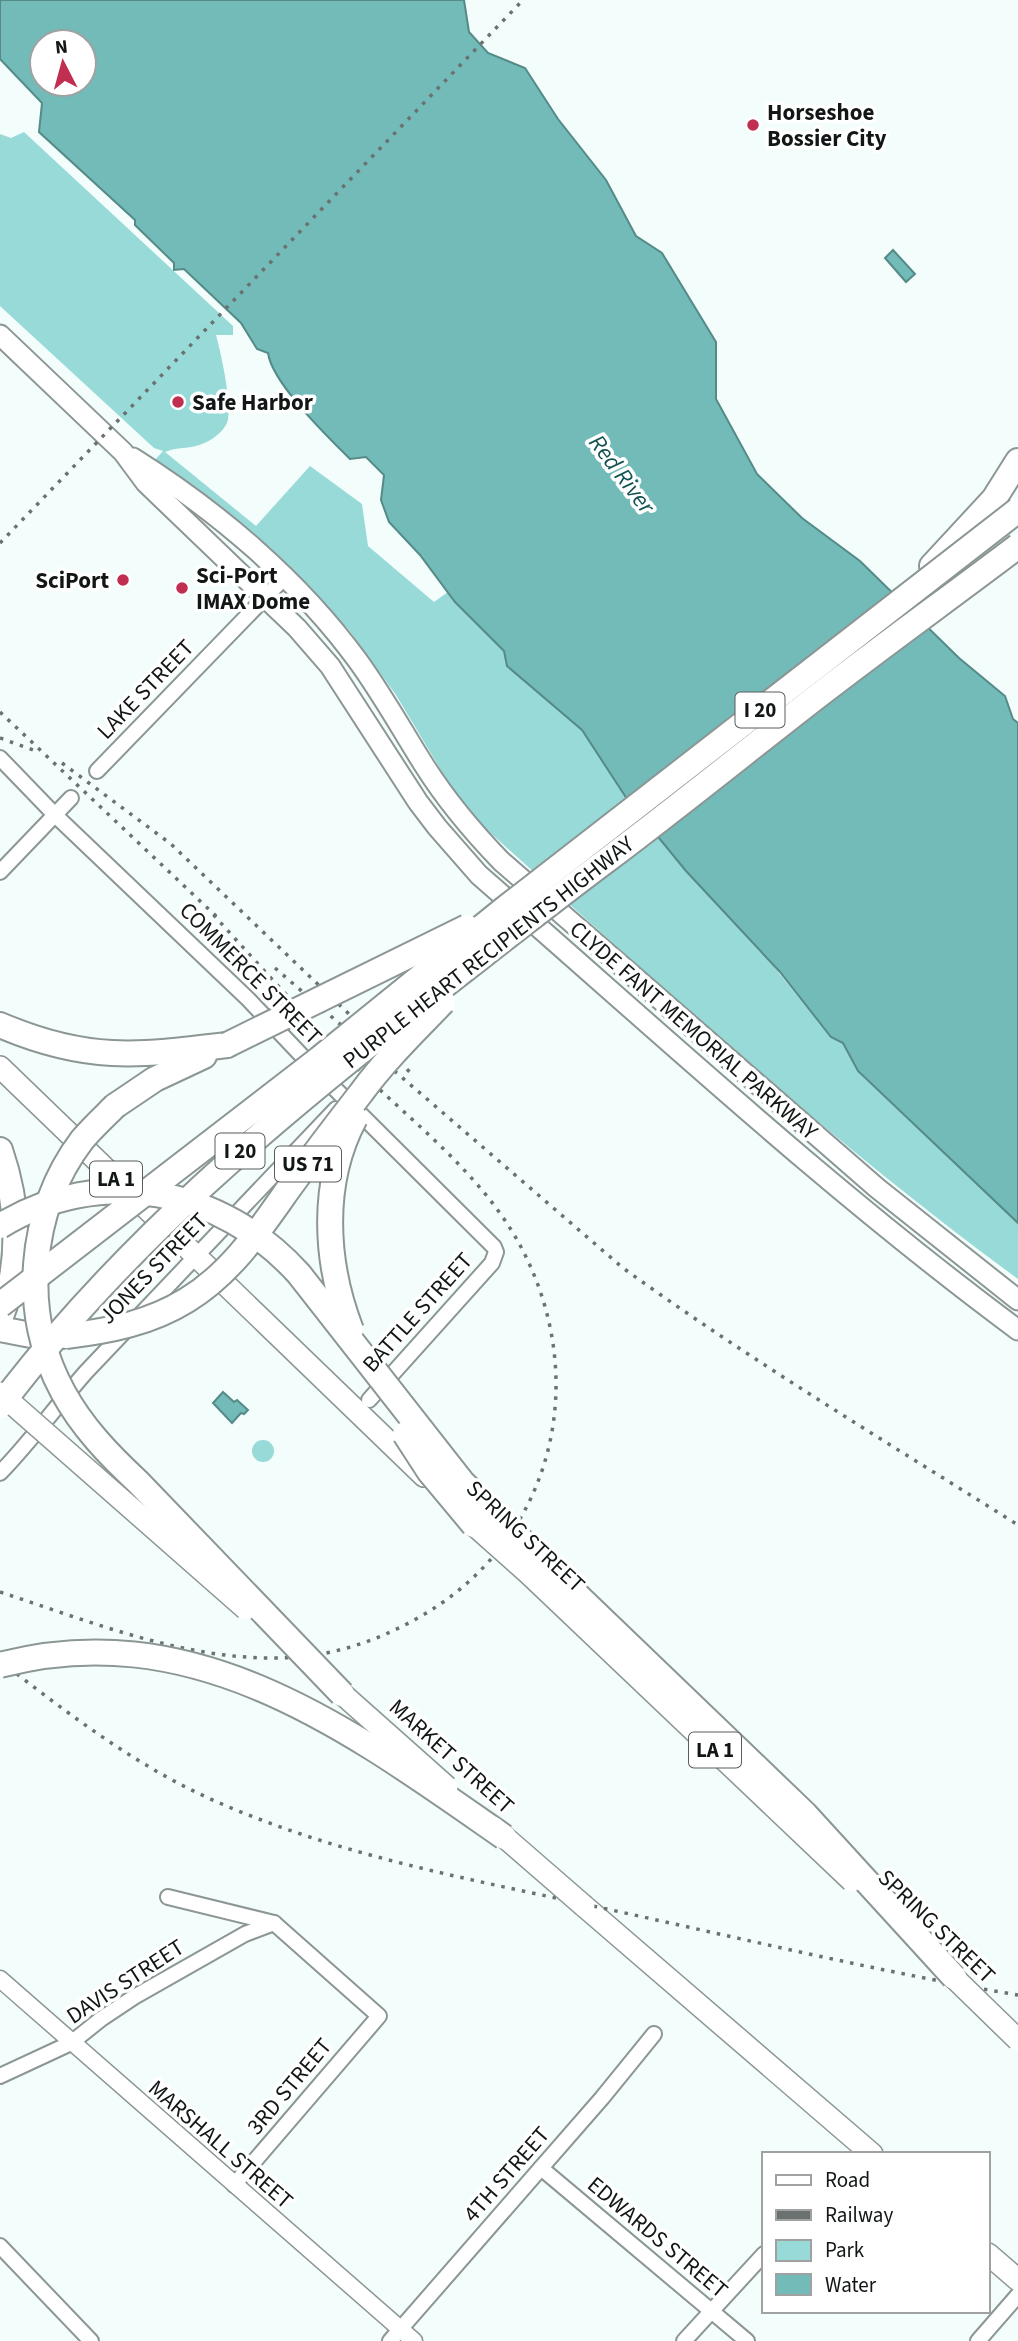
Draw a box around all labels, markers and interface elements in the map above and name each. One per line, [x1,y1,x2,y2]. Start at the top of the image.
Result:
north arrow [28,28,98,98]
text: N [54,33,69,62]
place label: Horseshoe Bossier City [767,96,887,155]
marker: Horseshoe Bossier City [745,117,761,133]
place label: Safe Harbor [192,386,314,419]
marker: Safe Harbor [170,394,186,410]
water label: Red River [580,427,664,523]
place label: Sci-Port IMAX Dome [196,559,310,618]
place label: SciPort [35,564,109,597]
marker: SciPort [115,572,131,588]
marker: Sci-Port IMAX Dome [174,580,190,596]
street label: LAKE STREET [89,632,202,747]
road number: I 20 [736,692,784,728]
street label: PURPLE HEART RECIPIENTS HIGHWAY [336,828,641,1077]
street label: COMMERCE STREET [172,894,330,1052]
street label: CLYDE FANT MEMORIAL PARKWAY [562,913,825,1148]
road number: I 20 [216,1134,264,1168]
road number: US 71 [275,1146,341,1182]
road number: LA 1 [90,1162,142,1196]
street label: JONES STREET [91,1205,215,1332]
street label: BATTLE STREET [355,1245,480,1380]
street label: SPRING STREET [459,1472,592,1600]
street label: MARKET STREET [382,1691,522,1822]
road number: LA 1 [689,1732,741,1768]
street label: SPRING STREET [871,1862,1003,1991]
street label: DAVIS STREET [60,1931,191,2032]
street label: 3RD STREET [239,2031,340,2142]
street label: MARSHALL STREET [141,2072,300,2217]
street label: 4TH STREET [455,2119,557,2229]
legend [762,2152,990,2313]
text: Road [825,2165,870,2195]
street label: EDWARDS STREET [580,2169,735,2306]
text: Railway [825,2200,893,2230]
text: Park [825,2235,865,2265]
text: Water [825,2270,877,2300]

